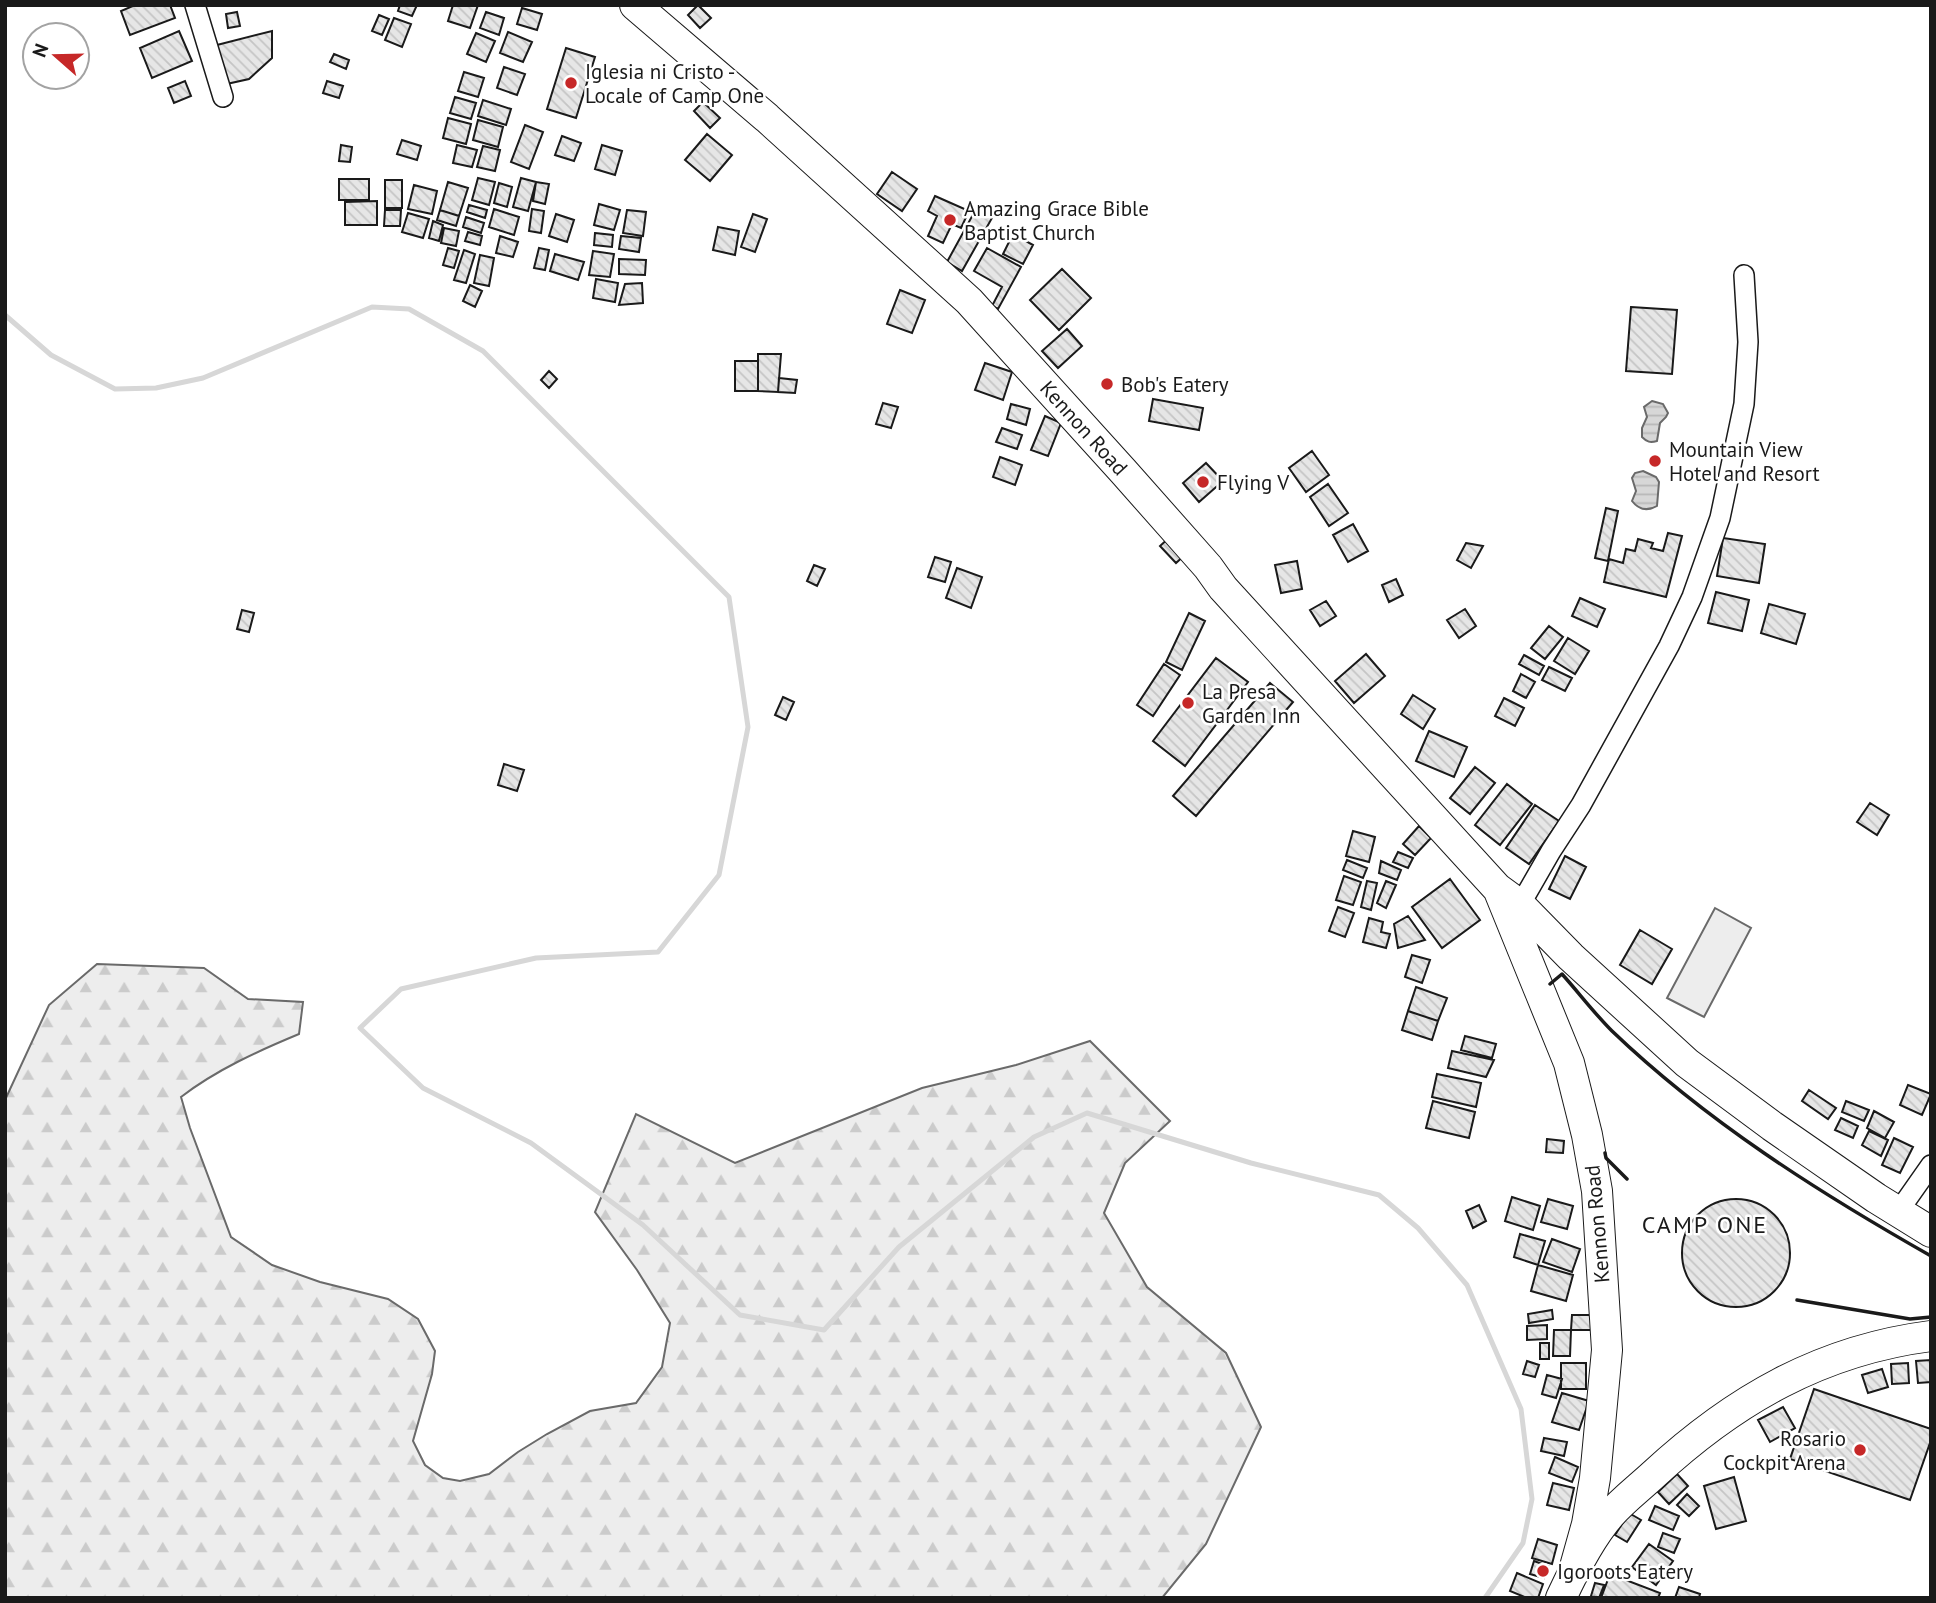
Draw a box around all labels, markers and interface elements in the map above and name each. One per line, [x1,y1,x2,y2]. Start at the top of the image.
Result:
north arrow [21,21,91,91]
text: N [27,40,53,60]
place label: Iglesia ni Cristo - Locale of Camp One [585,58,764,109]
marker: Iglesia ni Cristo - Locale of Camp One [563,75,579,91]
place label: Amazing Grace Bible Baptist Church [964,195,1149,246]
marker: Amazing Grace Bible Baptist Church [942,212,958,228]
place label: Bob's Eatery [1121,371,1229,398]
street label: Kennon Road [1034,375,1134,481]
marker: Bob's Eatery [1099,376,1115,392]
place label: Mountain View Hotel and Resort [1669,436,1820,487]
marker: Mountain View Hotel and Resort [1647,453,1663,469]
place label: Flying V [1217,469,1289,496]
marker: Flying V [1195,474,1211,490]
place label: La Presa Garden Inn [1202,678,1301,729]
marker: La Presa Garden Inn [1180,695,1196,711]
street label: Kennon Road [1578,1164,1616,1284]
district label: CAMP ONE [1642,1209,1768,1240]
place label: Rosario Cockpit Arena [1723,1425,1846,1476]
marker: Rosario Cockpit Arena [1852,1442,1868,1458]
place label: Igoroots Eatery [1557,1558,1693,1585]
marker: Igoroots Eatery [1535,1563,1551,1579]

